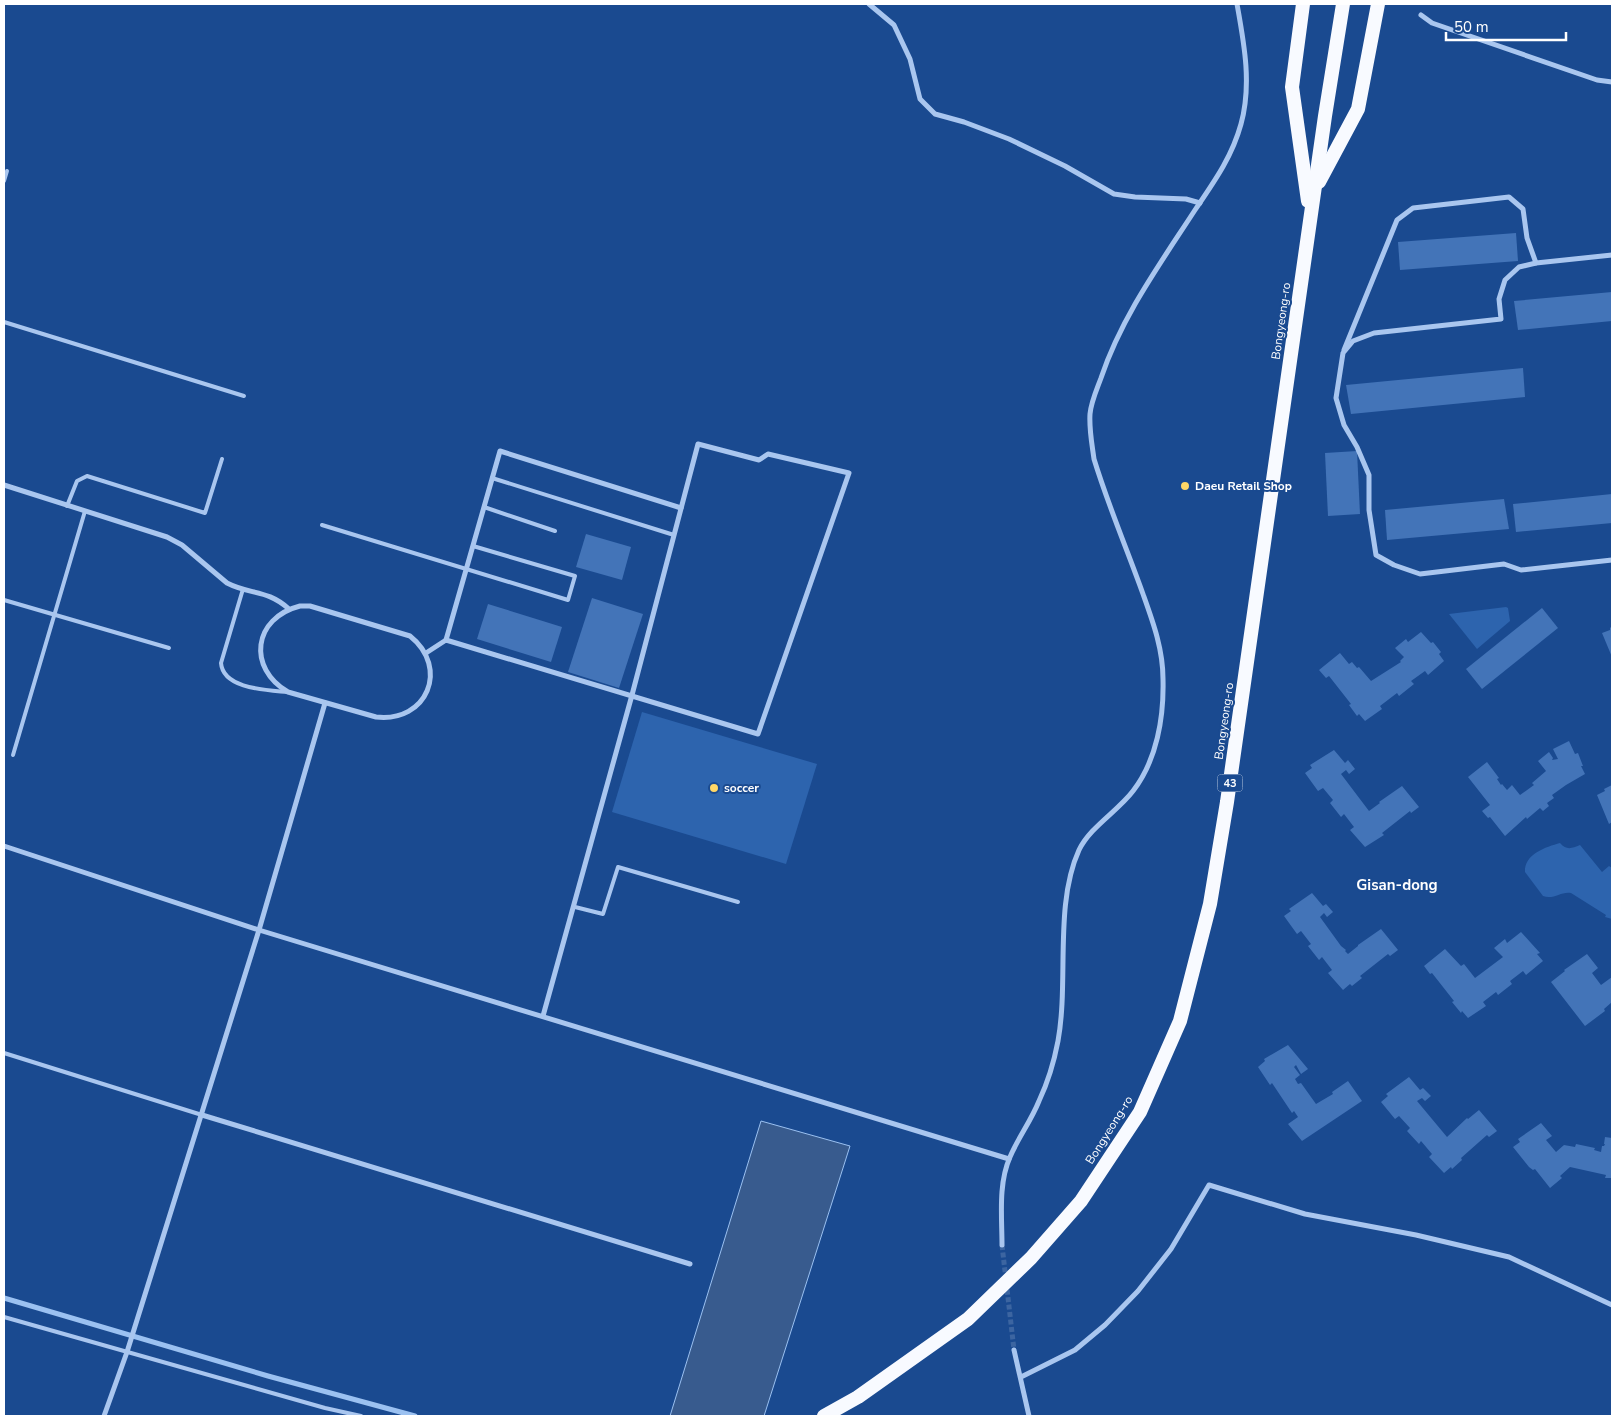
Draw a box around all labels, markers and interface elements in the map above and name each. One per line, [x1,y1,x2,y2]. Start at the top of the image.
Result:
scale bar [1446,10,1566,42]
text: 50 m [1454,17,1489,37]
street label: Bongyeong-ro [1268,281,1294,361]
place label: Daeu Retail Shop [1195,478,1292,494]
marker: Daeu Retail Shop [1179,480,1191,492]
street label: Bongyeong-ro [1211,681,1237,761]
road number: 43 [1218,774,1242,791]
place label: soccer [724,780,759,796]
marker: soccer [708,782,720,794]
district label: Gisan-dong [1356,875,1438,895]
street label: Bongyeong-ro [1082,1093,1137,1167]

